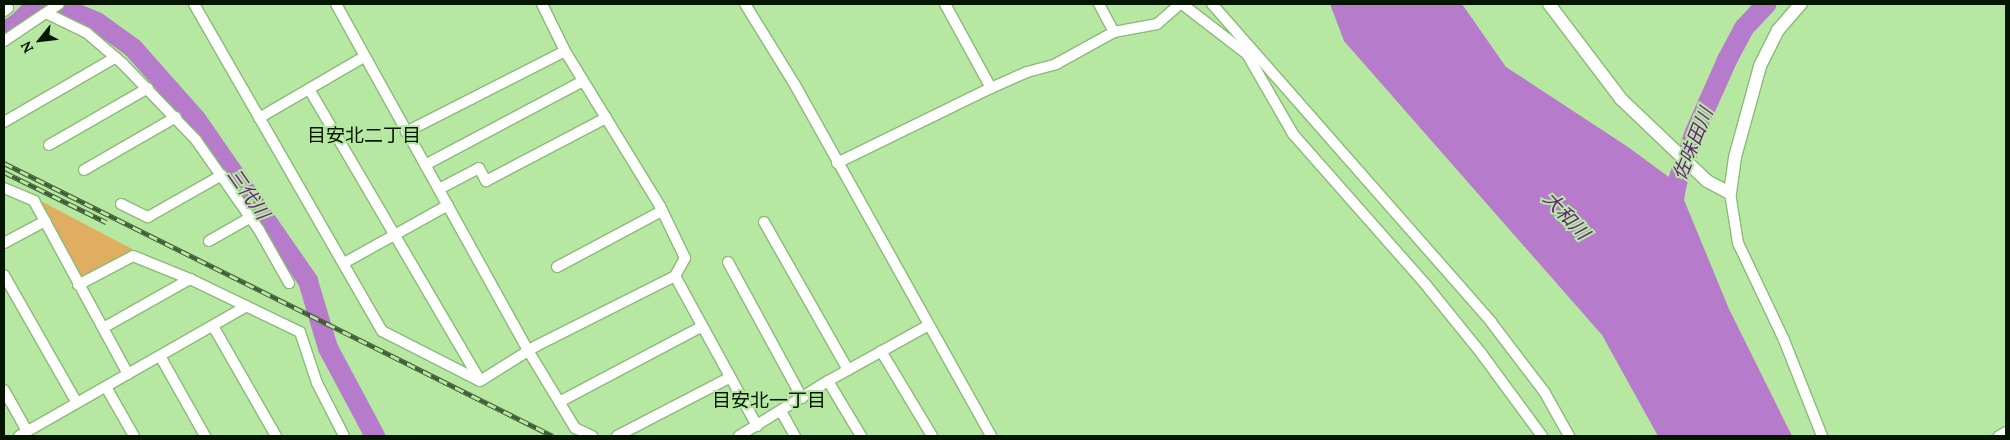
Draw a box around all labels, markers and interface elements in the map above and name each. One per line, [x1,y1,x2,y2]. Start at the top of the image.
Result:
north arrow [15,15,65,65]
text: N [16,38,37,56]
water label: 佐味田川 [1668,104,1718,184]
district label: 目安北二丁目 [307,125,421,147]
water label: 三代川 [222,164,274,224]
water label: 大和川 [1538,187,1594,245]
district label: 目安北一丁目 [712,390,826,412]

